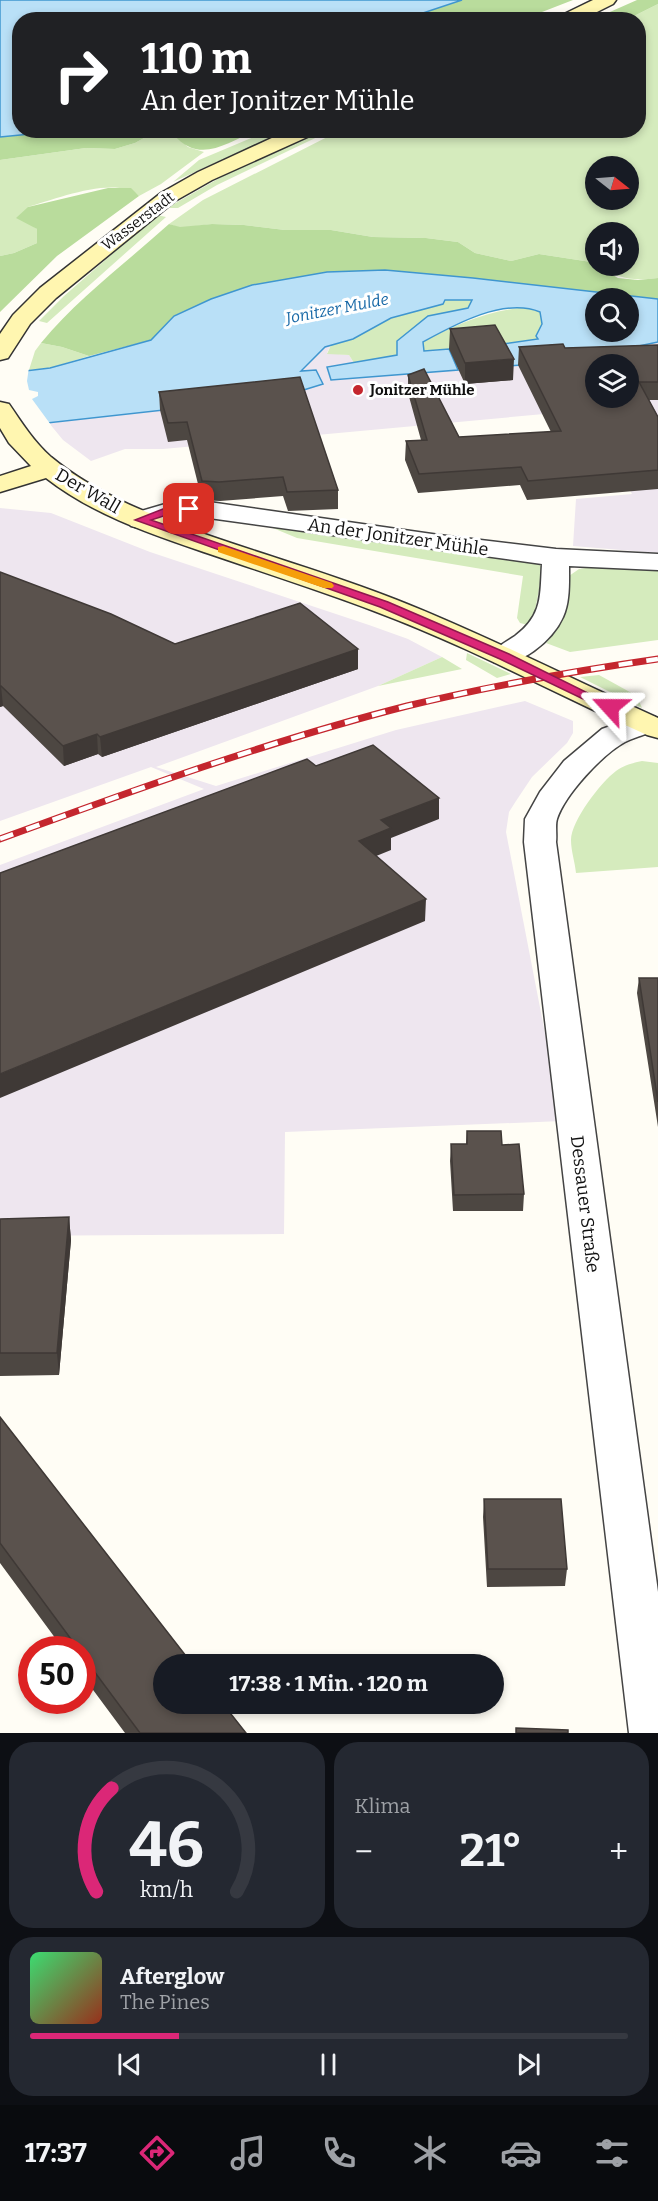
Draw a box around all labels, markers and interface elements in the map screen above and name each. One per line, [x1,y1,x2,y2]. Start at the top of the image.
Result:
text: 110 m [141,34,252,84]
icon: right [42,36,120,114]
text: An der Jonitzer Mühle [141,85,414,117]
north arrow [585,156,639,210]
map controls [585,156,639,408]
street label: Wasserstadt [98,188,178,254]
button: sound [585,222,639,276]
button: search [585,288,639,342]
water label: Jonitzer Mulde [282,289,390,328]
button: layers [585,354,639,408]
place label: Jonitzer Mühle [369,381,474,399]
marker: Jonitzer Mühle [351,383,365,397]
street label: Der Wall [52,464,124,518]
pin [163,483,214,534]
icon: arrive [172,492,205,525]
street label: An der Jonitzer Mühle [306,513,490,561]
position arrow [578,675,642,739]
street label: Dessauer Straße [566,1134,604,1274]
speed limit sign: 50 [18,1636,96,1714]
text: 17:38 · 1 Min. · 120 m [229,1670,428,1697]
text: Klima [355,1794,410,1818]
text: 46 [129,1808,204,1883]
text: 21° [460,1824,522,1878]
text: − [355,1832,373,1872]
text: + [609,1832,628,1872]
text: km/h [140,1877,193,1903]
text: Afterglow [120,1963,224,1990]
text: The Pines [120,1990,210,2014]
icon: previous [113,2048,146,2081]
icon: pause [312,2048,345,2081]
icon: next [512,2048,545,2081]
icon: directions [136,2132,178,2174]
icon: music [227,2132,269,2174]
icon: phone [318,2132,360,2174]
icon: climate [409,2132,451,2174]
icon: car [500,2132,542,2174]
icon: filters [591,2132,633,2174]
text: 17:37 [25,2137,87,2169]

